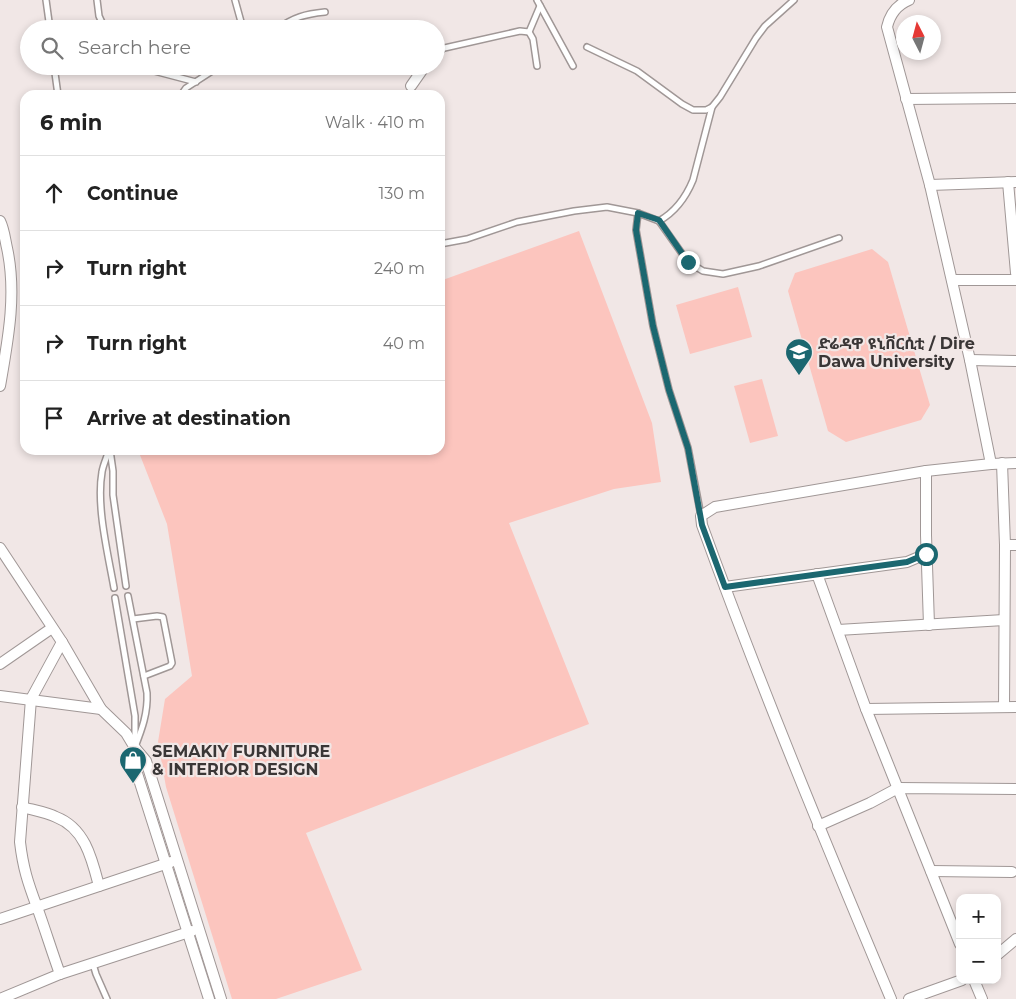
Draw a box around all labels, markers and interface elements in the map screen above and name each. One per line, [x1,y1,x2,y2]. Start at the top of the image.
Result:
north arrow [896,15,941,60]
search box [20,20,445,75]
icon: search [38,34,66,62]
text: Search here [78,36,191,59]
text: 6 min [40,110,102,135]
text: Walk · 410 m [325,113,425,132]
icon: ahead [40,179,68,207]
text: Continue [87,182,178,205]
text: 130 m [378,184,425,203]
route end [677,251,700,274]
icon: right [40,254,68,282]
text: Turn right [87,257,187,280]
text: 240 m [374,259,425,278]
icon: right [40,329,68,357]
text: Turn right [87,332,187,355]
text: 40 m [383,334,425,353]
place label: ድሬዳዋ ዩኒቨርሲቲ / Dire Dawa University [818,334,975,371]
school or university icon: ድሬዳዋ ዩኒቨርሲቲ / Dire Dawa University [784,337,814,376]
icon: arrive [40,404,68,432]
text: Arrive at destination [87,407,291,430]
route start [915,543,938,566]
place label: SEMAKIY FURNITURE & INTERIOR DESIGN [152,742,330,779]
shop icon: SEMAKIY FURNITURE & INTERIOR DESIGN [118,745,148,784]
map controls [956,894,1001,984]
button: + [956,894,1001,939]
button: − [956,939,1001,984]

